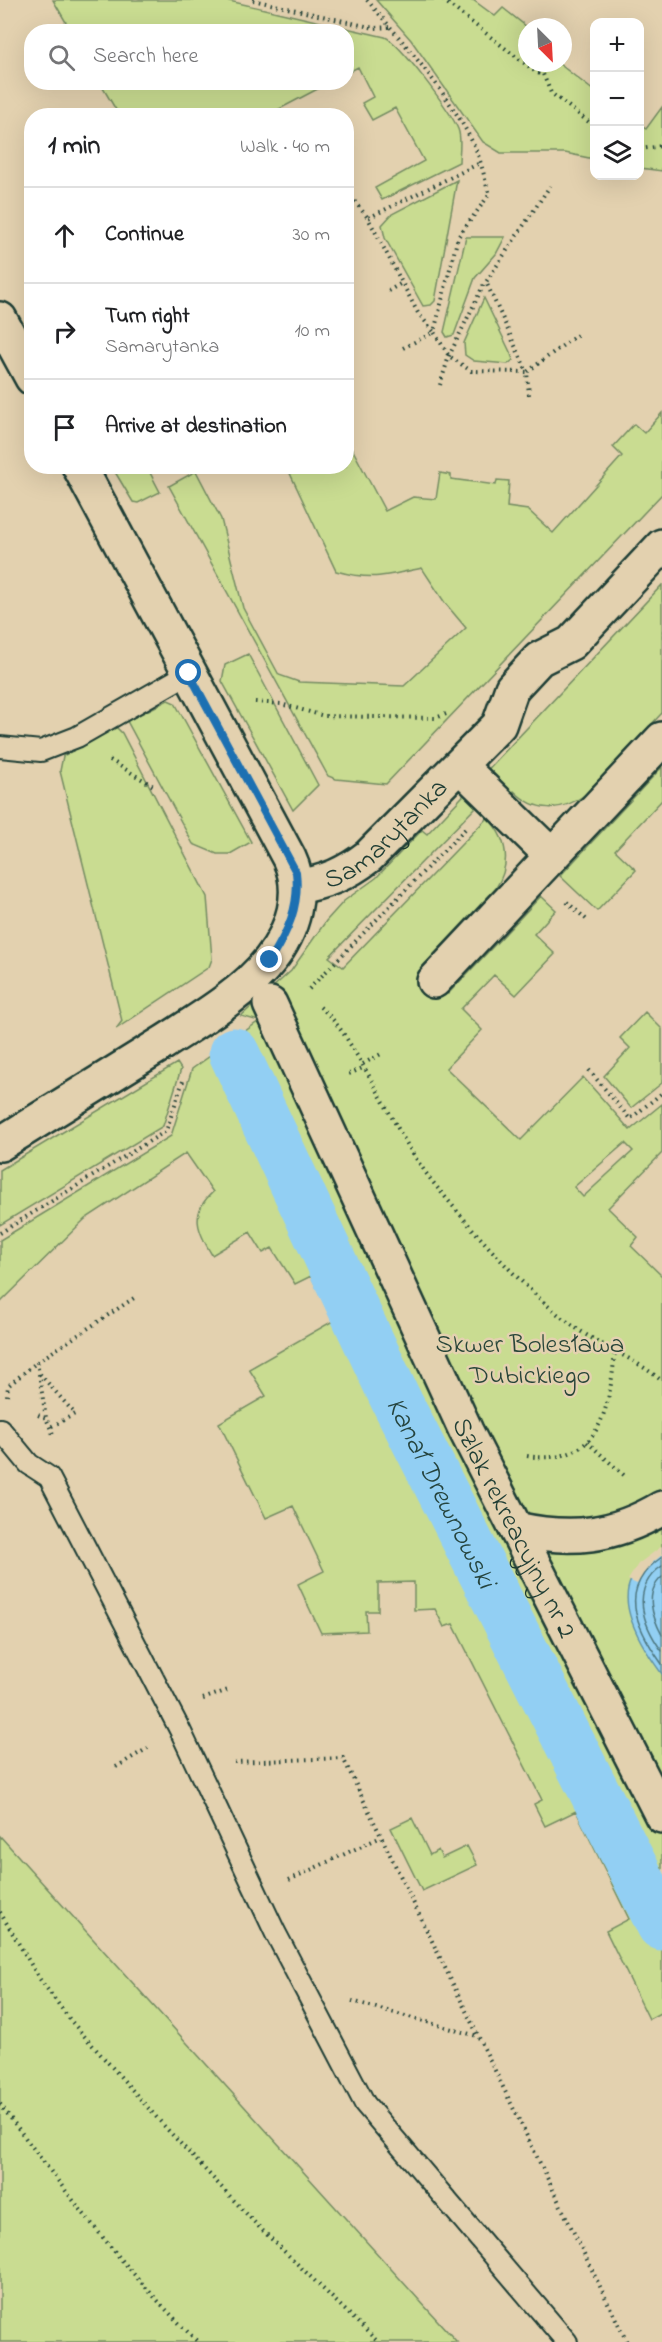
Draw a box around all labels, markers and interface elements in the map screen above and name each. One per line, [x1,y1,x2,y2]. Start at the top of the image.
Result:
north arrow [518,18,572,72]
map controls [590,18,644,180]
button: + [590,18,644,72]
search box [24,24,354,90]
icon: search [45,41,78,74]
text: Search here [93,41,198,73]
button: − [590,72,644,126]
button: layers [590,126,644,180]
text: 1 min [48,128,100,166]
text: Walk · 40 m [240,133,330,162]
icon: ahead [48,219,81,252]
text: Continue [105,219,184,251]
text: 30 m [293,221,330,250]
text: Turn right [105,301,190,333]
icon: right [48,315,81,348]
text: 10 m [294,317,330,346]
text: Samarytanka [105,333,219,362]
icon: arrive [48,411,81,444]
text: Arrive at destination [105,411,287,443]
route start [175,659,201,685]
street label: Samarytanka [319,770,458,901]
route end [256,946,282,972]
park label: Skwer Bolesława Dubickiego [436,1326,624,1396]
water label: Kanał Drewnowski [374,1391,506,1599]
street label: Szlak rekreacyjny nr 2 [440,1412,585,1646]

